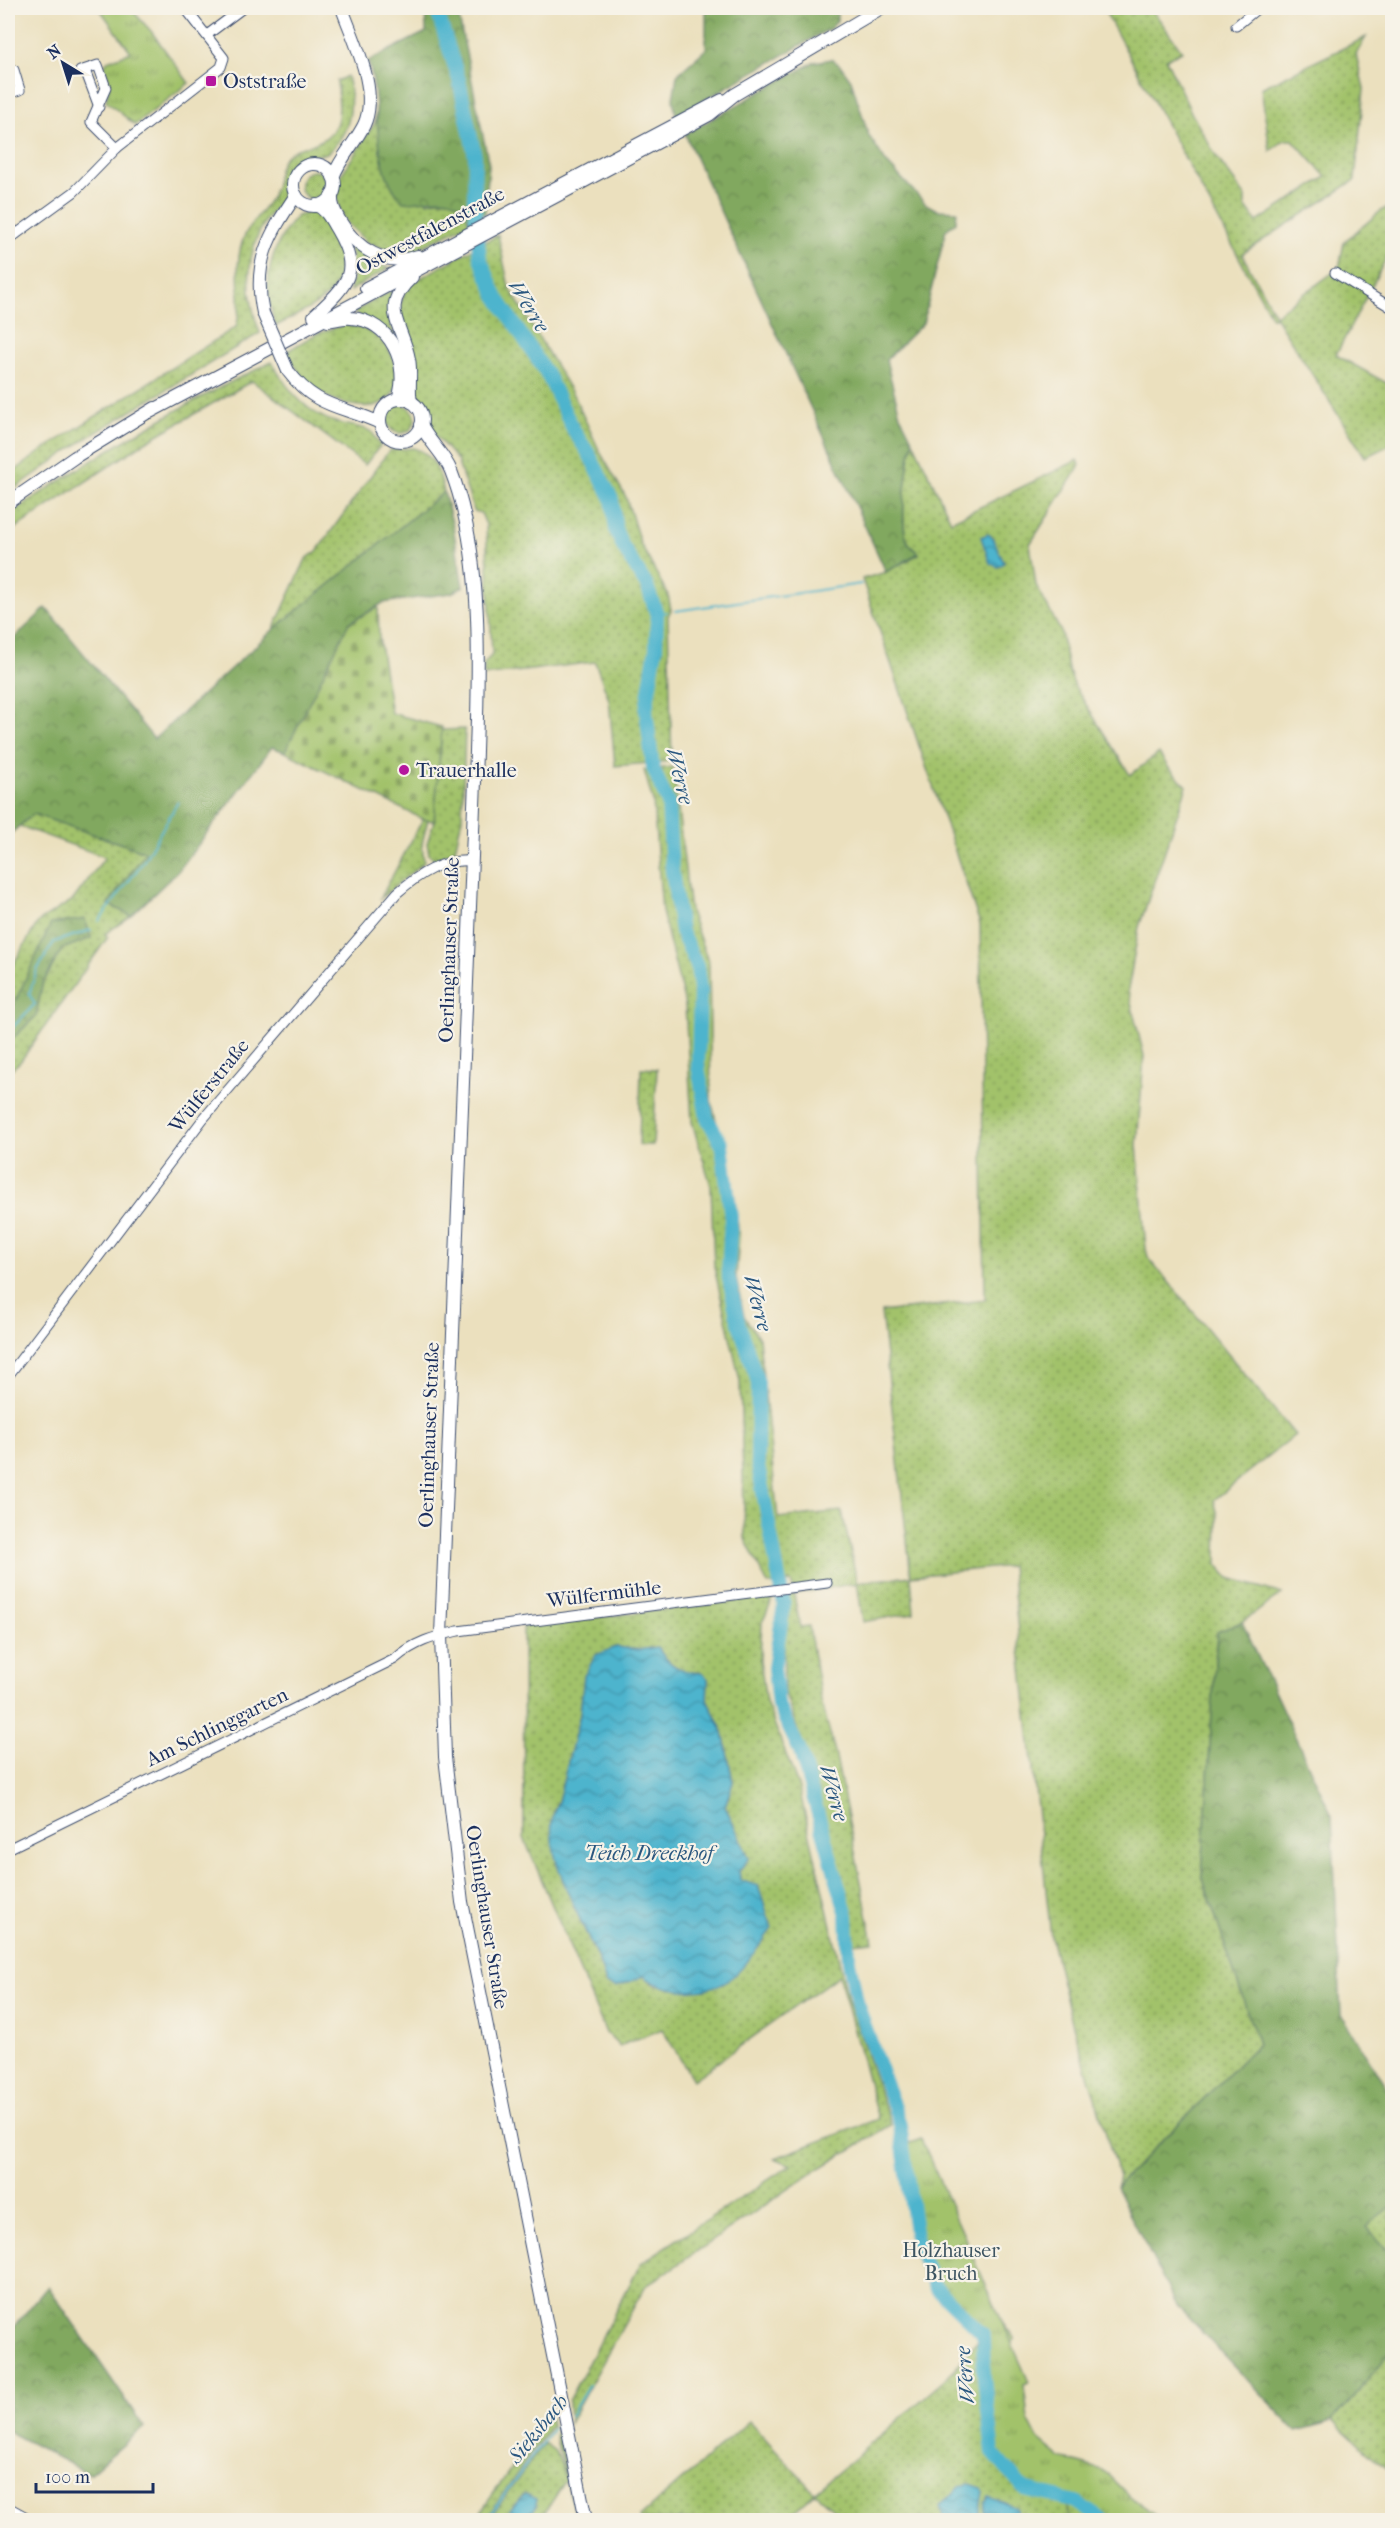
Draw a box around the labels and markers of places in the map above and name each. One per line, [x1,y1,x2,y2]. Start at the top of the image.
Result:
place label: Oststraße [223,70,307,93]
marker: Oststraße [204,74,218,88]
place label: Trauerhalle [416,759,517,782]
marker: Trauerhalle [397,763,411,777]

